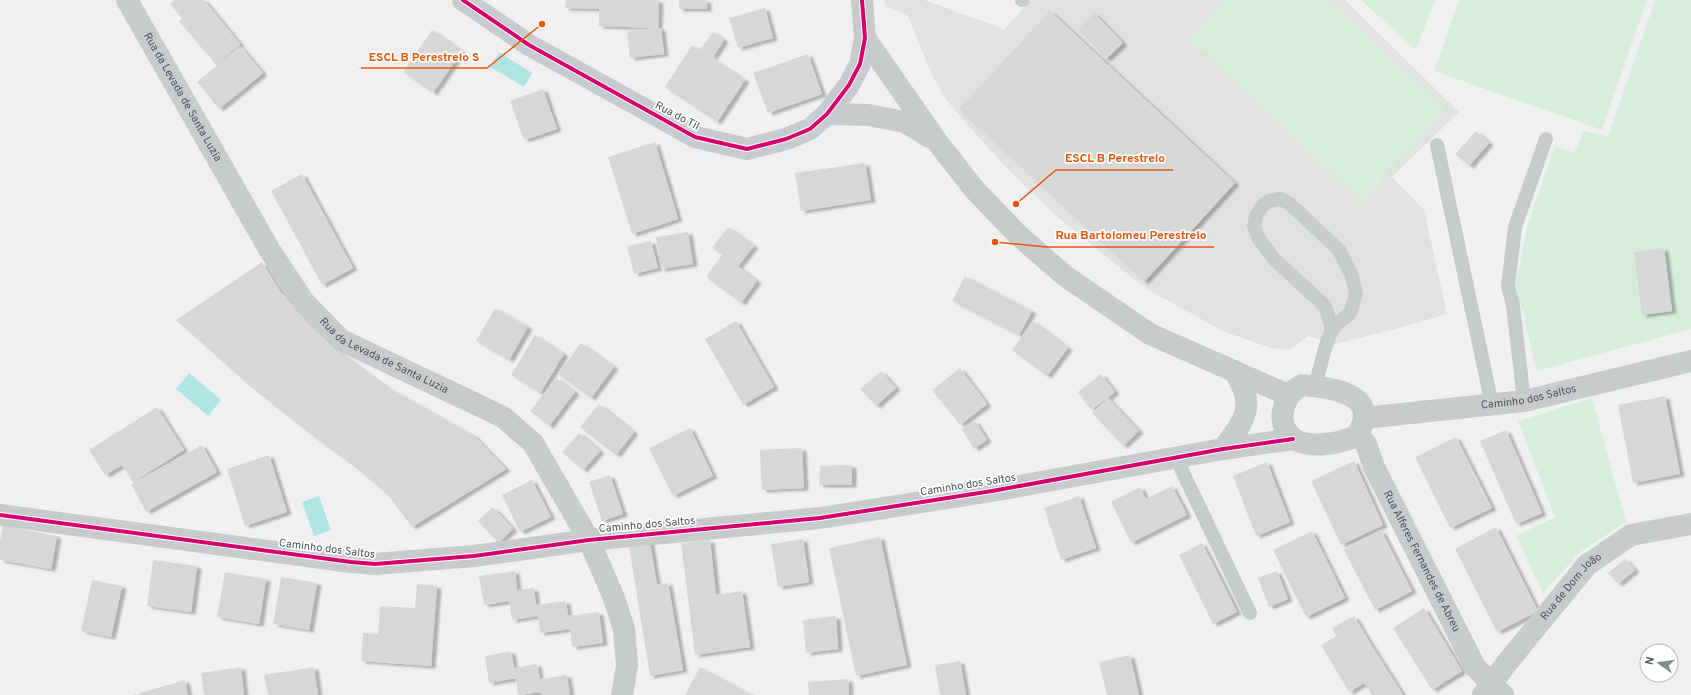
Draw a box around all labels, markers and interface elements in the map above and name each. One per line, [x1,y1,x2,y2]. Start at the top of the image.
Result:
street label: Rua da Levada de Santa Luzia [140,30,225,165]
callout: ESCL B Perestrelo S [361,44,487,68]
text: ESCL B Perestrelo S [369,50,479,66]
street label: Rua do Til [652,98,702,134]
callout: ESCL B Perestrelo [1056,146,1173,170]
text: ESCL B Perestrelo [1065,151,1165,167]
callout: Rua Bartolomeu Perestrelo [1047,223,1214,247]
text: Rua Bartolomeu Perestrelo [1055,228,1207,244]
street label: Rua da Levada de Santa Luzia [316,315,451,397]
street label: Caminho dos Saltos [1480,382,1578,413]
street label: Caminho dos Saltos [919,471,1017,499]
street label: Rua Alferes Fernandes de Abreu [1380,488,1463,634]
street label: Caminho dos Saltos [598,514,696,536]
street label: Caminho dos Saltos [278,536,376,562]
street label: Rua de Dom João [1538,550,1605,623]
north arrow [1639,643,1679,683]
text: N [1643,655,1658,666]

